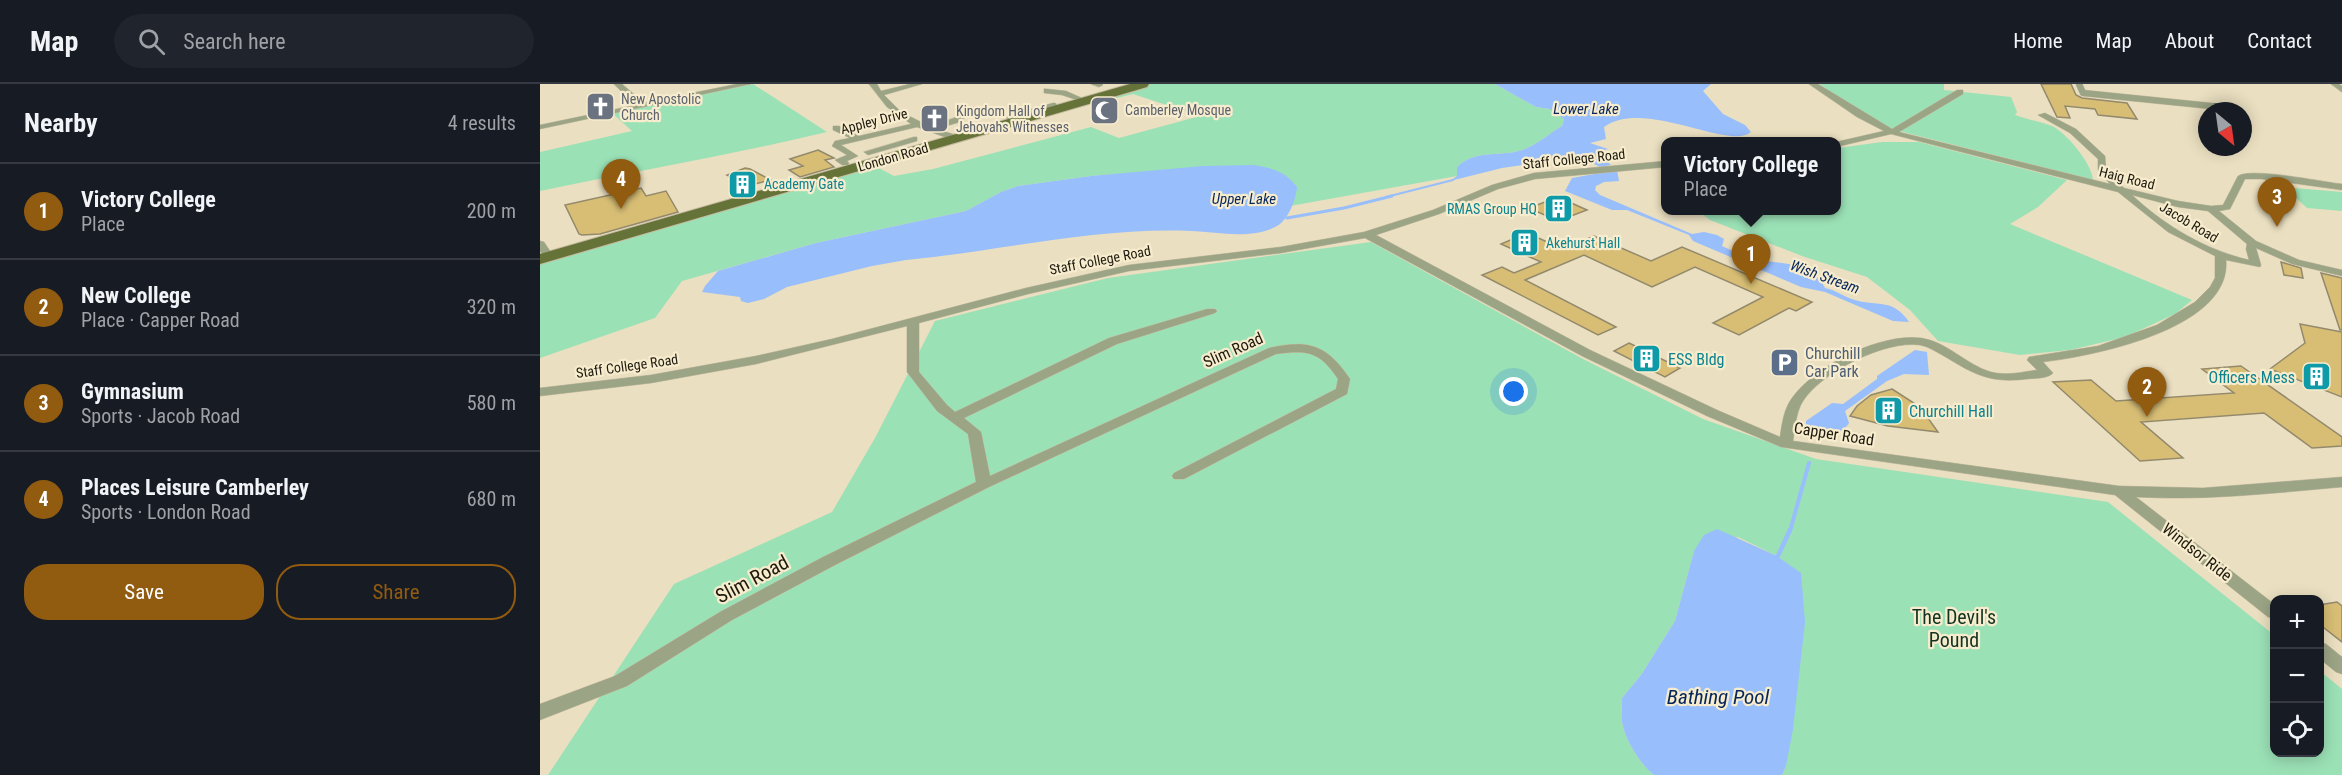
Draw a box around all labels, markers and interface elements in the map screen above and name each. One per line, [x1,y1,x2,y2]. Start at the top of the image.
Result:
search box [114,14,534,68]
text: Map [30,25,78,58]
icon: search [135,25,168,58]
text: Search here [183,29,286,54]
text: Home [2013,29,2063,53]
text: Map [2096,29,2132,53]
text: About [2165,29,2214,53]
text: Contact [2247,29,2312,53]
church icon: New Apostolic Church [584,91,616,123]
place label: New Apostolic Church [621,91,701,123]
mosque icon: Camberley Mosque [1088,94,1120,126]
water label: Lower Lake [1553,100,1619,118]
place label: Camberley Mosque [1125,102,1231,118]
north arrow [2198,102,2252,156]
church icon: Kingdom Hall of Jehovahs Witnesses [919,103,951,135]
place label: Kingdom Hall of Jehovahs Witnesses [956,103,1069,135]
street label: Appley Drive [839,105,910,137]
text: Nearby [24,108,98,138]
text: 4 results [448,111,516,135]
popup [1661,137,1841,215]
street label: London Road [856,139,930,175]
street label: Staff College Road [1522,146,1626,172]
text: Victory College [1684,152,1818,177]
pin: 4 [602,160,640,209]
street label: Haig Road [2097,163,2157,193]
building icon: Academy Gate [727,168,759,200]
place label: Academy Gate [764,176,844,192]
text: Place [1684,177,1727,201]
pin: 3 [2258,178,2296,227]
text: Victory College [81,187,216,212]
water label: Upper Lake [1212,190,1276,208]
building icon: RMAS Group HQ [1542,193,1574,225]
street label: Jacob Road [2157,198,2221,246]
text: 1 [38,199,49,223]
text: 200 m [467,199,516,223]
place label: RMAS Group HQ [1447,201,1537,217]
text: Place [81,212,125,236]
building icon: Akehurst Hall [1509,227,1541,259]
pin: 1 [1732,234,1770,284]
place label: Akehurst Hall [1546,235,1620,251]
street label: Staff College Road [1048,242,1152,278]
water label: Wish Stream [1788,256,1862,298]
text: New College [81,283,191,308]
text: 2 [38,295,49,319]
text: 320 m [467,295,516,319]
text: Place · Capper Road [81,308,240,332]
street label: Slim Road [1200,328,1266,372]
building icon: ESS Bldg [1631,343,1663,375]
place label: Churchill Car Park [1805,344,1860,381]
parking icon: Churchill Car Park [1768,346,1800,378]
place label: ESS Bldg [1668,350,1724,369]
street label: Staff College Road [575,351,679,381]
building icon: Officers Mess [2300,361,2332,393]
pin: 2 [2128,368,2166,417]
place label: Officers Mess [2209,368,2295,387]
your location [1499,377,1528,406]
text: Gymnasium [81,379,184,404]
text: 3 [38,391,49,415]
text: 580 m [467,391,516,415]
building icon: Churchill Hall [1872,395,1904,427]
place label: Churchill Hall [1909,402,1993,421]
text: Sports · Jacob Road [81,404,240,428]
street label: Capper Road [1793,418,1875,450]
text: Places Leisure Camberley [81,475,309,500]
text: 4 [38,487,49,511]
text: 680 m [467,487,516,511]
text: Sports · London Road [81,500,251,524]
street label: Windsor Ride [2158,519,2236,585]
street label: Slim Road [711,550,793,608]
button: Save [24,564,264,620]
button: Share [276,564,516,620]
map controls [2270,595,2324,757]
button: + [2270,595,2324,649]
park label: The Devil's Pound [1912,605,1996,652]
button: − [2270,649,2324,703]
water label: Bathing Pool [1667,685,1770,709]
button: locate [2270,703,2324,757]

